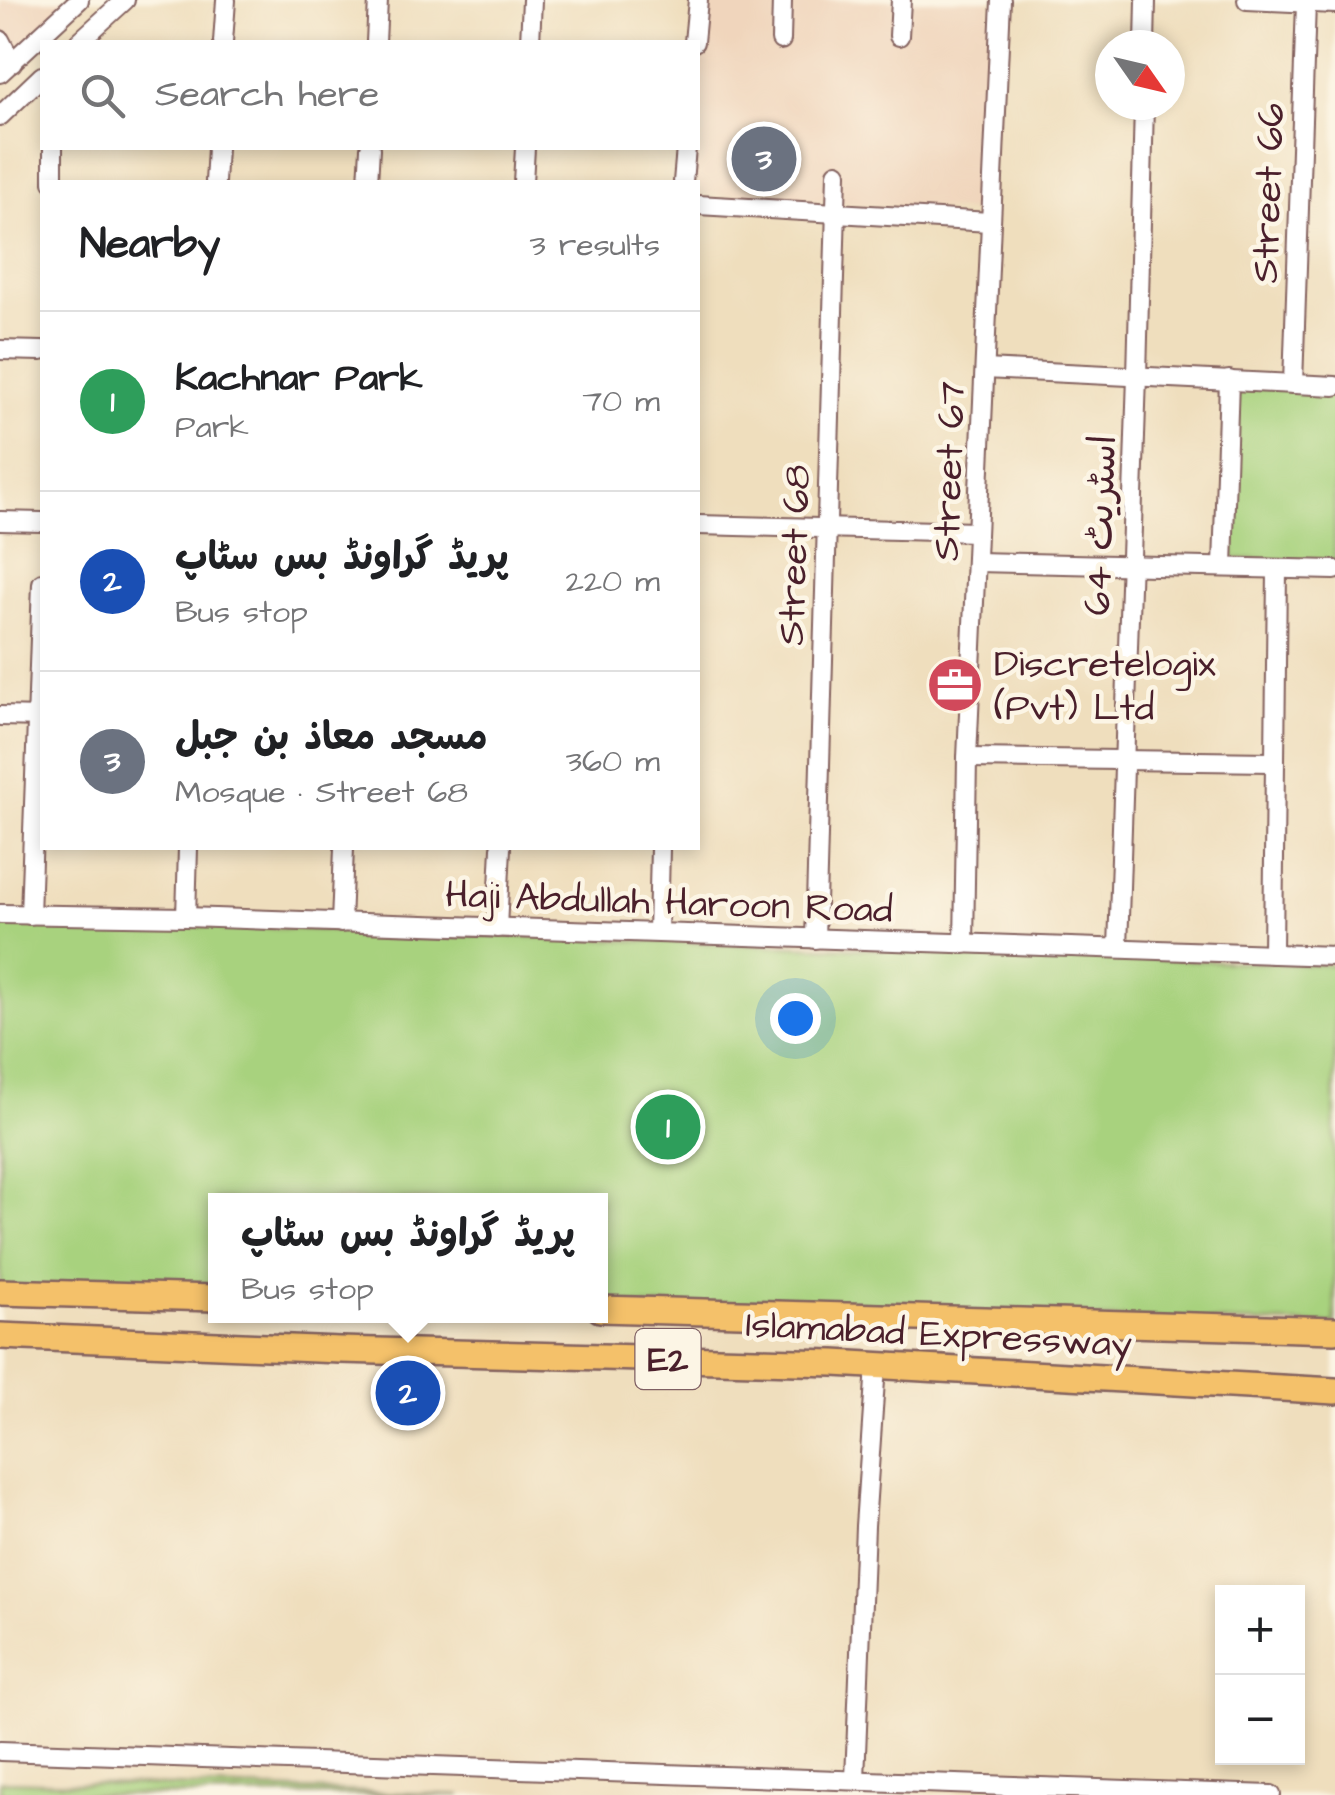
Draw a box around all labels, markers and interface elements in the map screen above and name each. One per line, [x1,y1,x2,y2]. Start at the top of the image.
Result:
north arrow [1095,30,1185,120]
search box [40,40,700,150]
icon: search [75,68,130,123]
text: Search here [155,69,379,121]
street label: Street 66 [1240,102,1298,284]
pin: 3 [732,122,796,196]
text: Nearby [80,216,220,274]
text: 3 results [530,223,660,268]
text: Kachnar Park [175,353,423,405]
text: 1 [110,379,115,424]
text: 70 m [582,379,660,424]
street label: Street 67 [921,380,979,562]
text: Park [175,405,249,450]
street label: اسٹریٹ 64 [1072,434,1130,616]
street label: Street 68 [766,464,824,646]
text: پریڈ گراونڈ بس سٹاپ [175,532,509,584]
text: 2 [103,559,122,604]
text: 220 m [565,559,660,604]
text: Bus stop [175,590,308,635]
place label: Discretelogix (Pvt) Ltd [994,639,1216,735]
office icon: Discretelogix (Pvt) Ltd [925,655,985,715]
text: مسجد معاذ بن جبل [175,712,488,764]
text: 3 [104,739,121,784]
text: 360 m [566,739,660,784]
text: Mosque · Street 68 [175,770,468,815]
street label: Haji Abdullah Haroon Road [444,869,893,937]
your location [770,993,821,1044]
pin: 1 [636,1090,700,1164]
popup [208,1193,608,1323]
text: پریڈ گراونڈ بس سٹاپ [241,1209,575,1261]
text: Bus stop [241,1267,374,1312]
street label: Islamabad Expressway [744,1299,1133,1372]
road number: E2 [636,1329,700,1389]
pin: 2 [376,1356,440,1430]
map controls [1215,1585,1305,1765]
button: + [1215,1585,1305,1675]
button: − [1215,1675,1305,1765]

